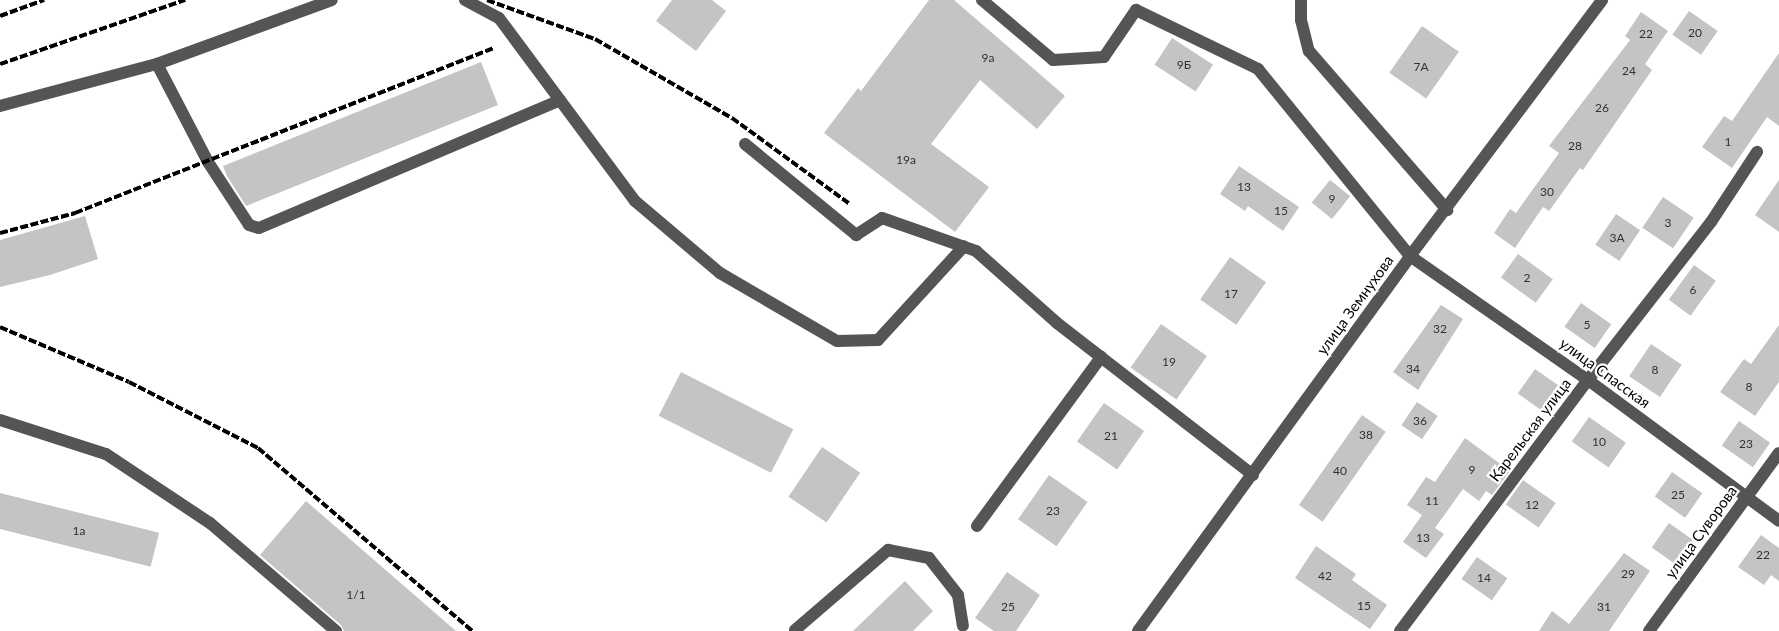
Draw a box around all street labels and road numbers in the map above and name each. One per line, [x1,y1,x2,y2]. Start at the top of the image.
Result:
street label: улица Земнухова [1313,252,1397,358]
street label: улица Спасская [1556,334,1654,412]
street label: Карельская улица [1485,375,1575,485]
street label: улица Суворова [1661,482,1741,582]

